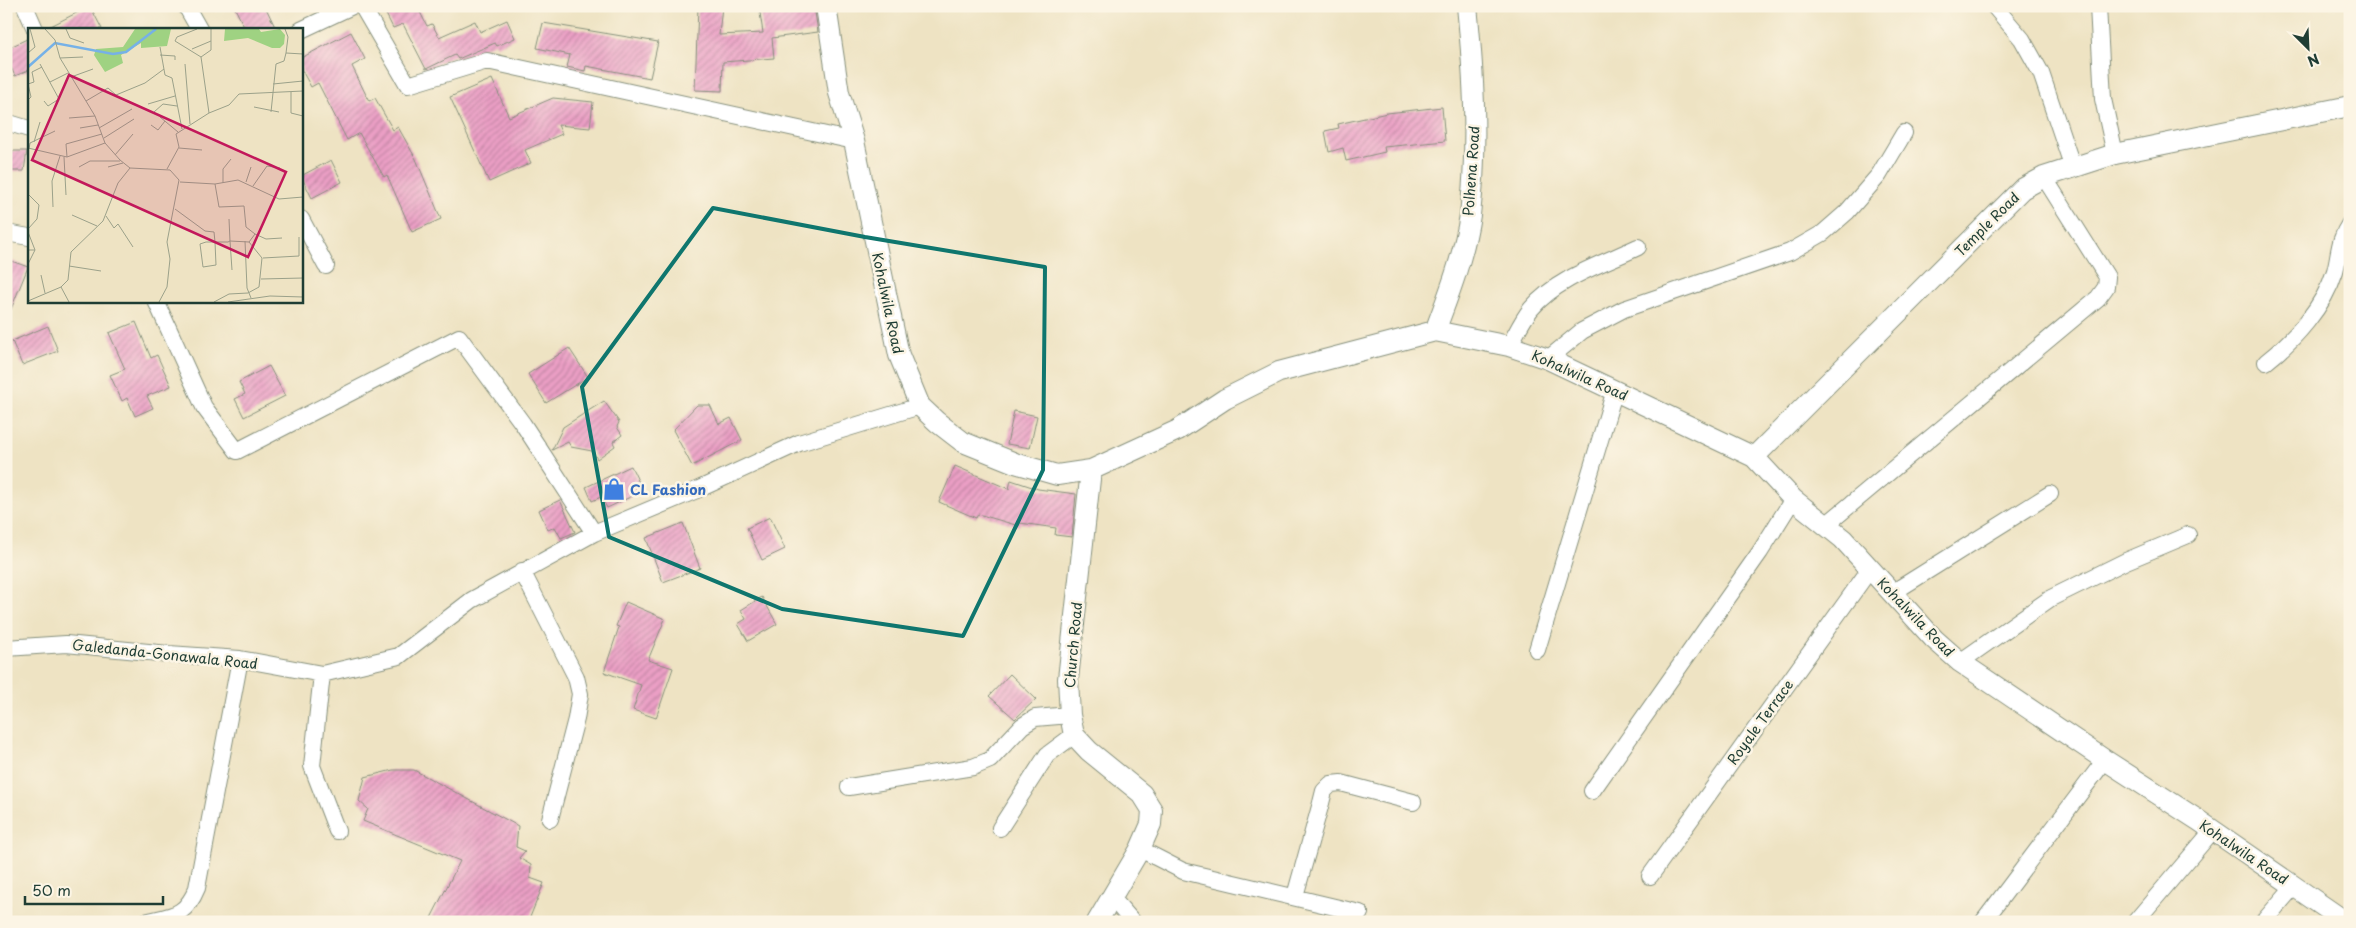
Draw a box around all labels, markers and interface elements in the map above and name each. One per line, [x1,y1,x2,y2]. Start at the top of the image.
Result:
north arrow [2284,22,2334,72]
inset map [28,28,302,302]
text: N [2304,48,2323,72]
street label: Polhena Road [1457,125,1485,217]
street label: Temple Road [1950,187,2024,261]
street label: Kohalwila Road [867,250,909,356]
street label: Kohalwila Road [1529,344,1631,406]
shop icon: CL Fashion [601,476,627,502]
place label: CL Fashion [630,479,706,500]
street label: Kohalwila Road [1873,573,1959,661]
street label: Church Road [1059,601,1087,689]
street label: Galedanda-Gonawala Road [71,634,259,674]
street label: Royale Terrace [1722,675,1798,769]
street label: Kohalwila Road [2195,814,2293,890]
scale bar [25,873,162,905]
text: 50 m [32,878,71,901]

